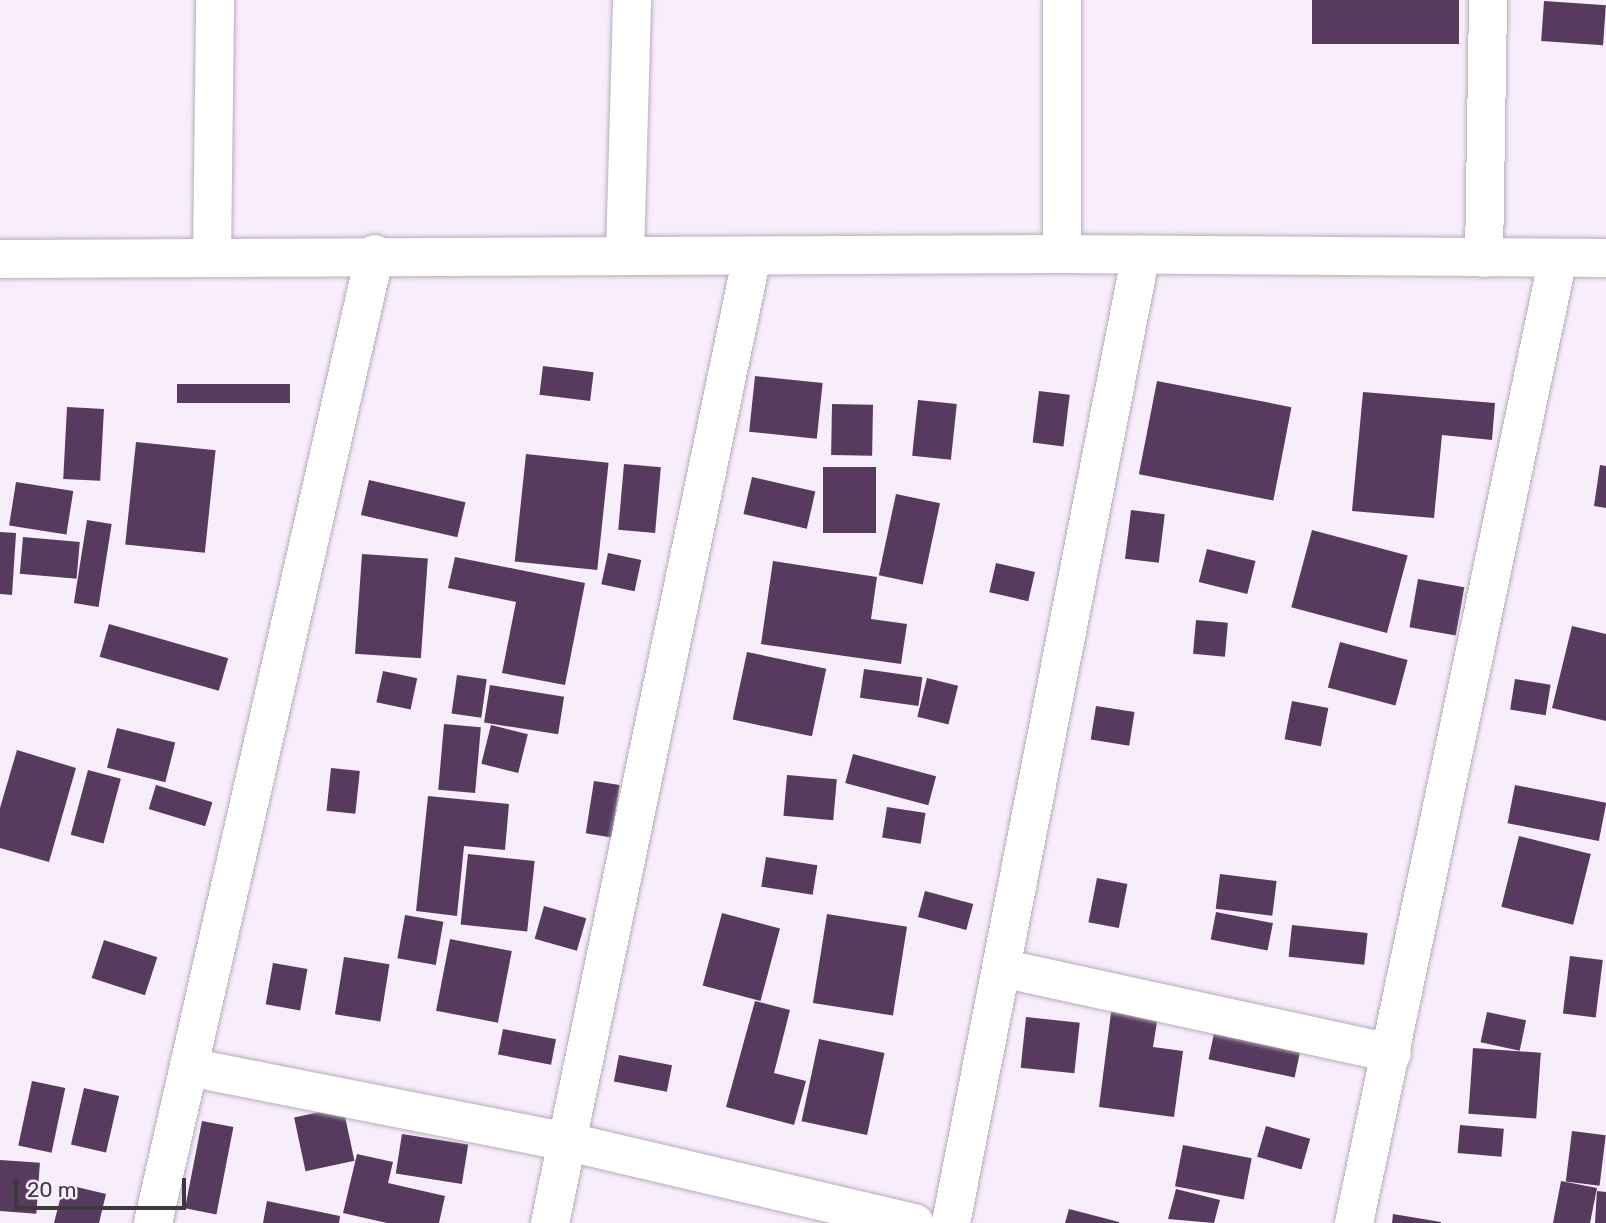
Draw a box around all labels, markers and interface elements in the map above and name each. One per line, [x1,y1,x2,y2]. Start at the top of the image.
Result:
scale bar [18,1164,189,1208]
text: 20 m [27,1177,76,1202]

